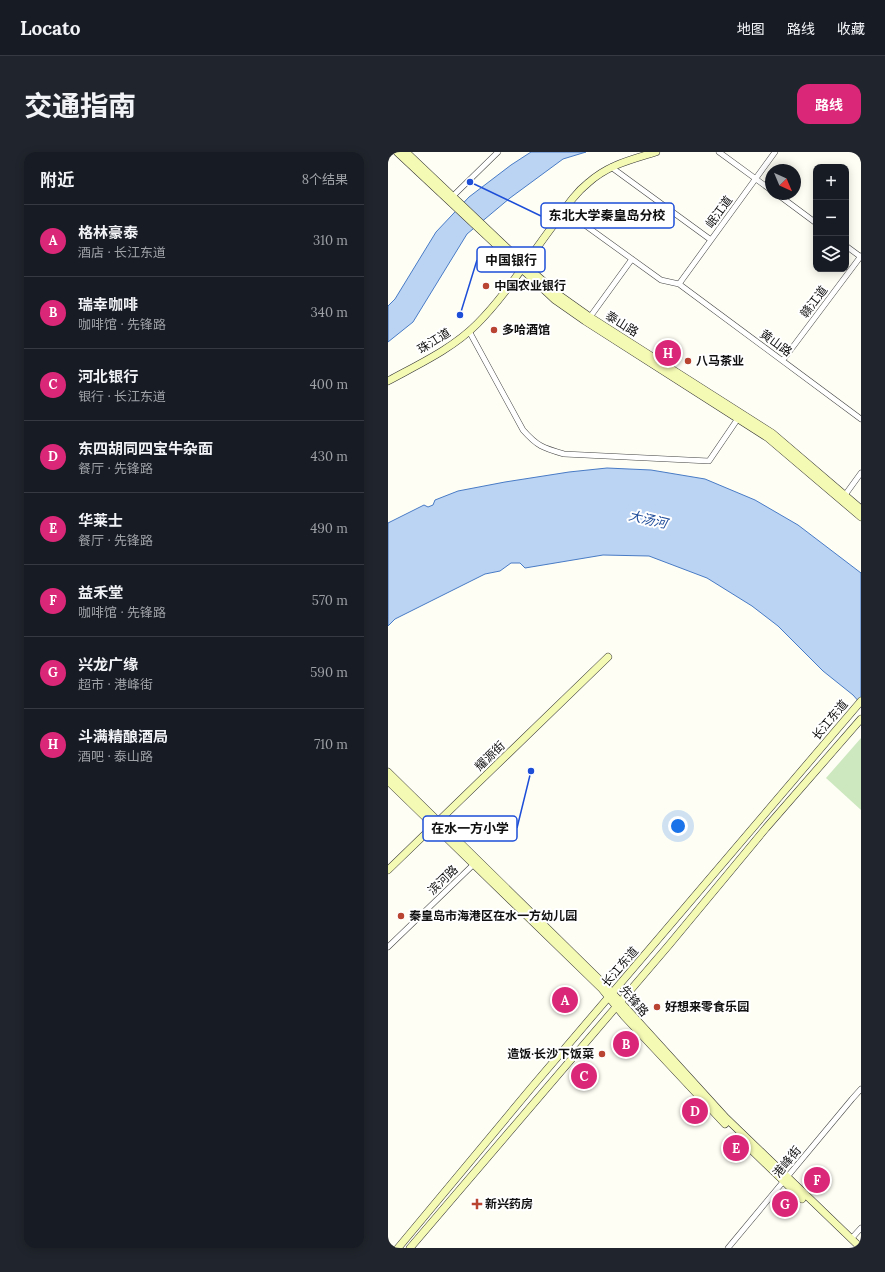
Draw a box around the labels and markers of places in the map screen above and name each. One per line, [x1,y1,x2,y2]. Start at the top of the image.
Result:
callout: 东北大学秦皇岛分校 [541,203,674,228]
callout: 中国银行 [477,247,545,272]
place label: 中国农业银行 [494,278,566,293]
marker: 中国农业银行 [481,281,491,291]
place label: 多哈酒馆 [502,322,550,337]
marker: 多哈酒馆 [489,325,499,335]
pin: H [655,338,681,368]
place label: 八马茶业 [696,353,744,368]
marker: 八马茶业 [683,356,693,366]
callout: 在水一方小学 [423,816,517,841]
place label: 秦皇岛市海港区在水一方幼儿园 [409,908,577,923]
marker: 秦皇岛市海港区在水一方幼儿园 [396,911,406,921]
pin: A [552,985,578,1015]
place label: 好想来零食乐园 [665,999,749,1014]
marker: 好想来零食乐园 [652,1002,662,1012]
pin: B [613,1029,639,1059]
place label: 造饭·长沙下饭菜 [507,1046,594,1061]
marker: 造饭·长沙下饭菜 [597,1049,607,1059]
pin: C [571,1061,597,1091]
pin: D [682,1096,708,1126]
pin: E [723,1133,749,1163]
pin: F [804,1165,830,1195]
pin: G [772,1189,798,1219]
place label: 新兴药房 [485,1196,533,1211]
marker: 新兴药房 [472,1199,482,1209]

